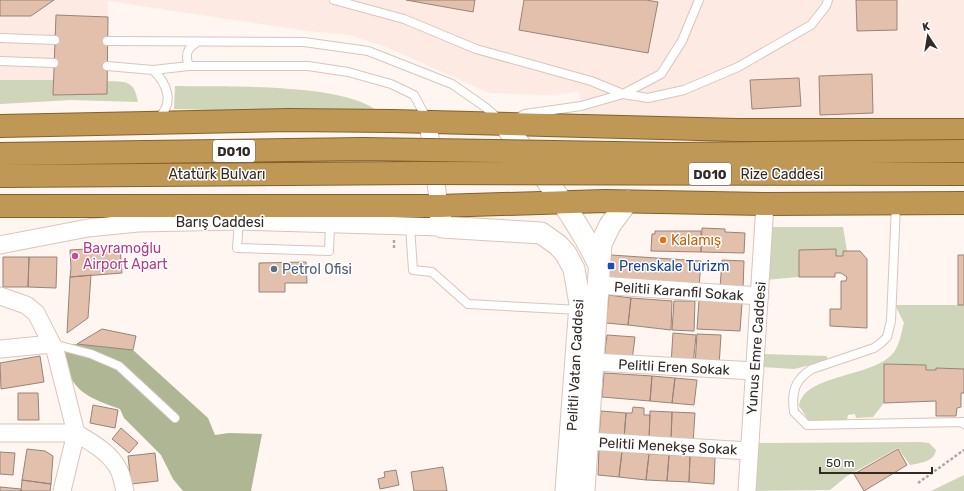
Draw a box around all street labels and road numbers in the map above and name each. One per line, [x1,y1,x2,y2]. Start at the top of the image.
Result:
road number: D010 [213,140,255,162]
road number: D010 [689,163,731,185]
street label: Atatürk Bulvarı [169,166,265,183]
street label: Rize Caddesi [741,166,823,183]
street label: Barış Caddesi [176,214,264,231]
street label: Pelitli Karanfil Sokak [614,278,745,305]
street label: Yunus Emre Caddesi [743,281,770,415]
street label: Pelitli Vatan Caddesi [564,299,587,431]
street label: Pelitli Eren Sokak [618,356,731,379]
street label: Pelitli Menekşe Sokak [598,434,738,459]

